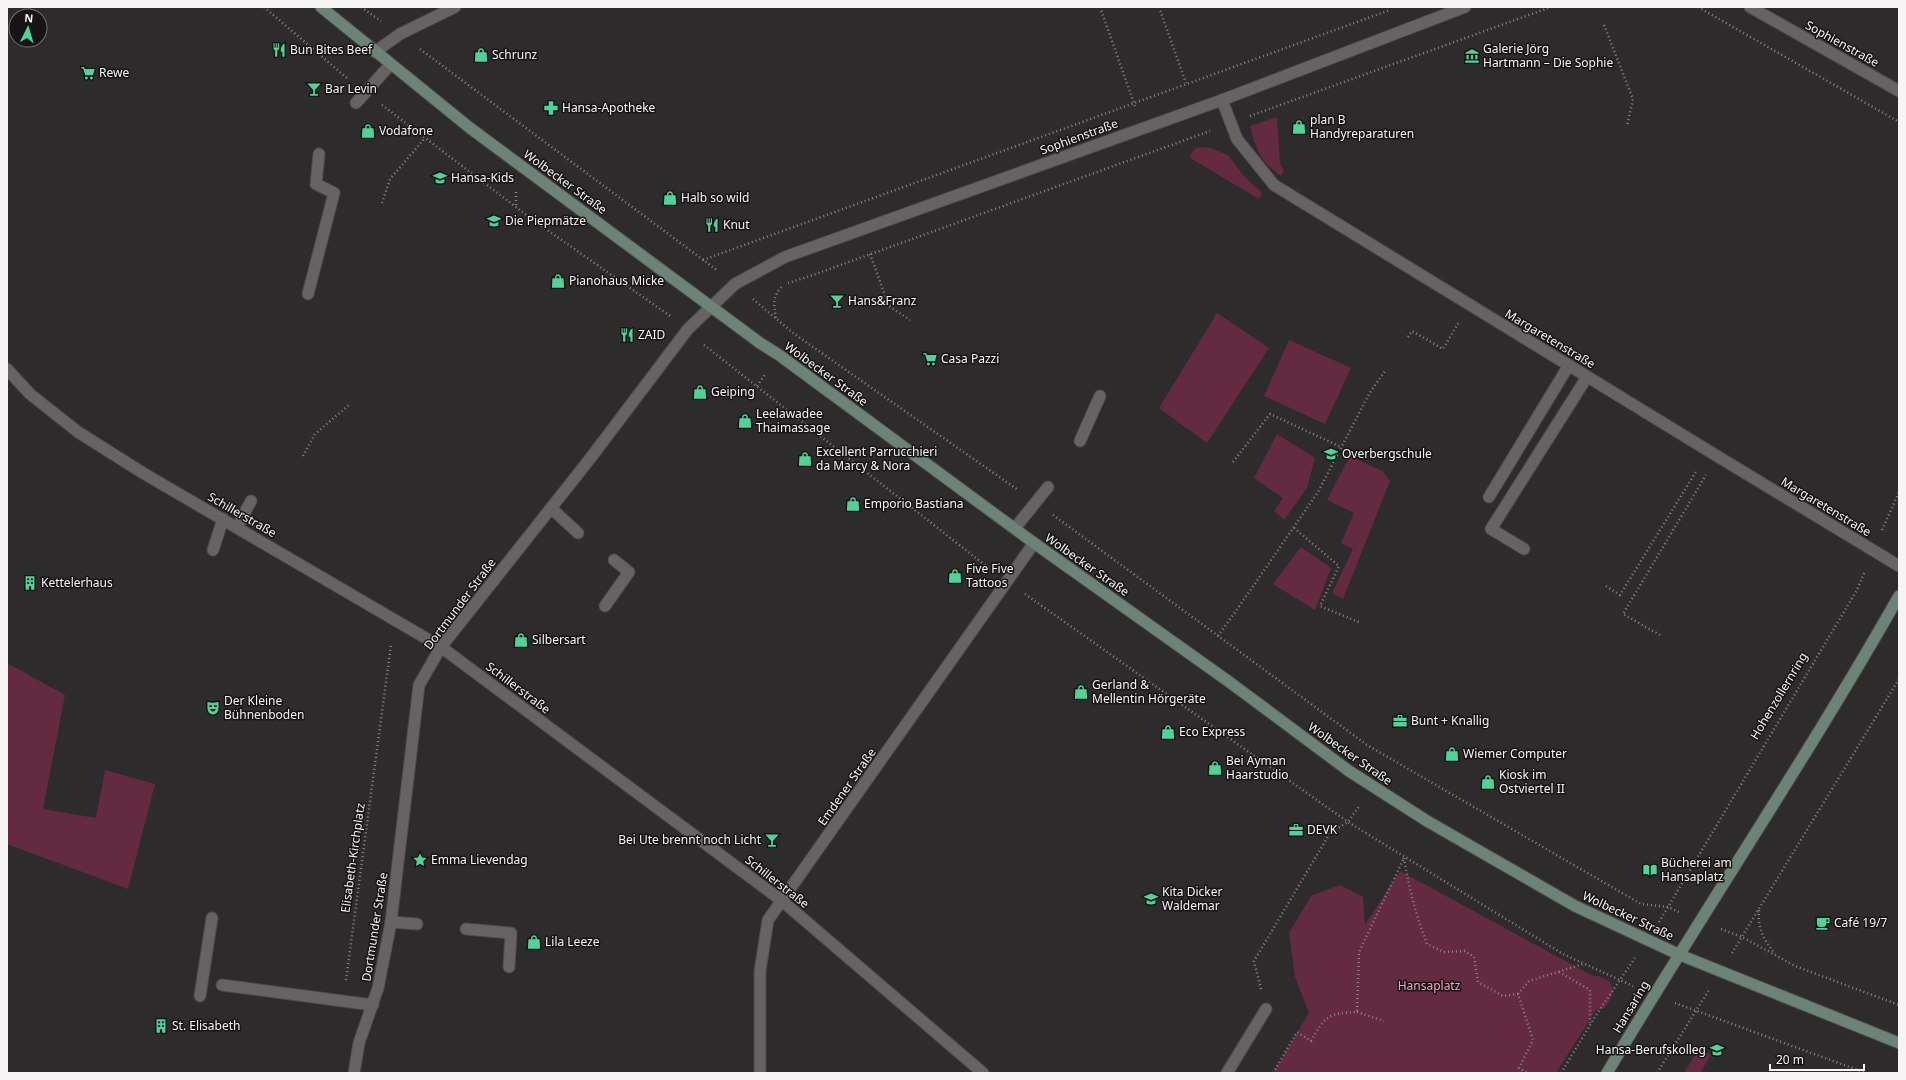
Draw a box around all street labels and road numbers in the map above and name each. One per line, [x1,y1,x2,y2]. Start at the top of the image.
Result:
street label: Sophienstraße [1802,16,1882,71]
street label: Sophienstraße [1037,114,1120,159]
street label: Wolbecker Straße [520,146,611,218]
street label: Margaretenstraße [1502,305,1599,372]
street label: Wolbecker Straße [781,338,872,410]
street label: Margaretenstraße [1778,473,1875,540]
street label: Schillerstraße [205,488,280,541]
street label: Wolbecker Straße [1042,529,1133,600]
street label: Dortmunder Straße [420,554,500,653]
street label: Hohenzollernring [1746,649,1811,742]
street label: Schillerstraße [483,658,554,718]
street label: Wolbecker Straße [1305,718,1396,789]
street label: Emdener Straße [814,744,880,829]
street label: Elisabeth-Kirchplatz [336,802,369,914]
street label: Schillerstraße [742,851,813,912]
street label: Dortmunder Straße [357,871,392,983]
street label: Wolbecker Straße [1580,887,1677,944]
street label: Hansaring [1608,977,1653,1036]

